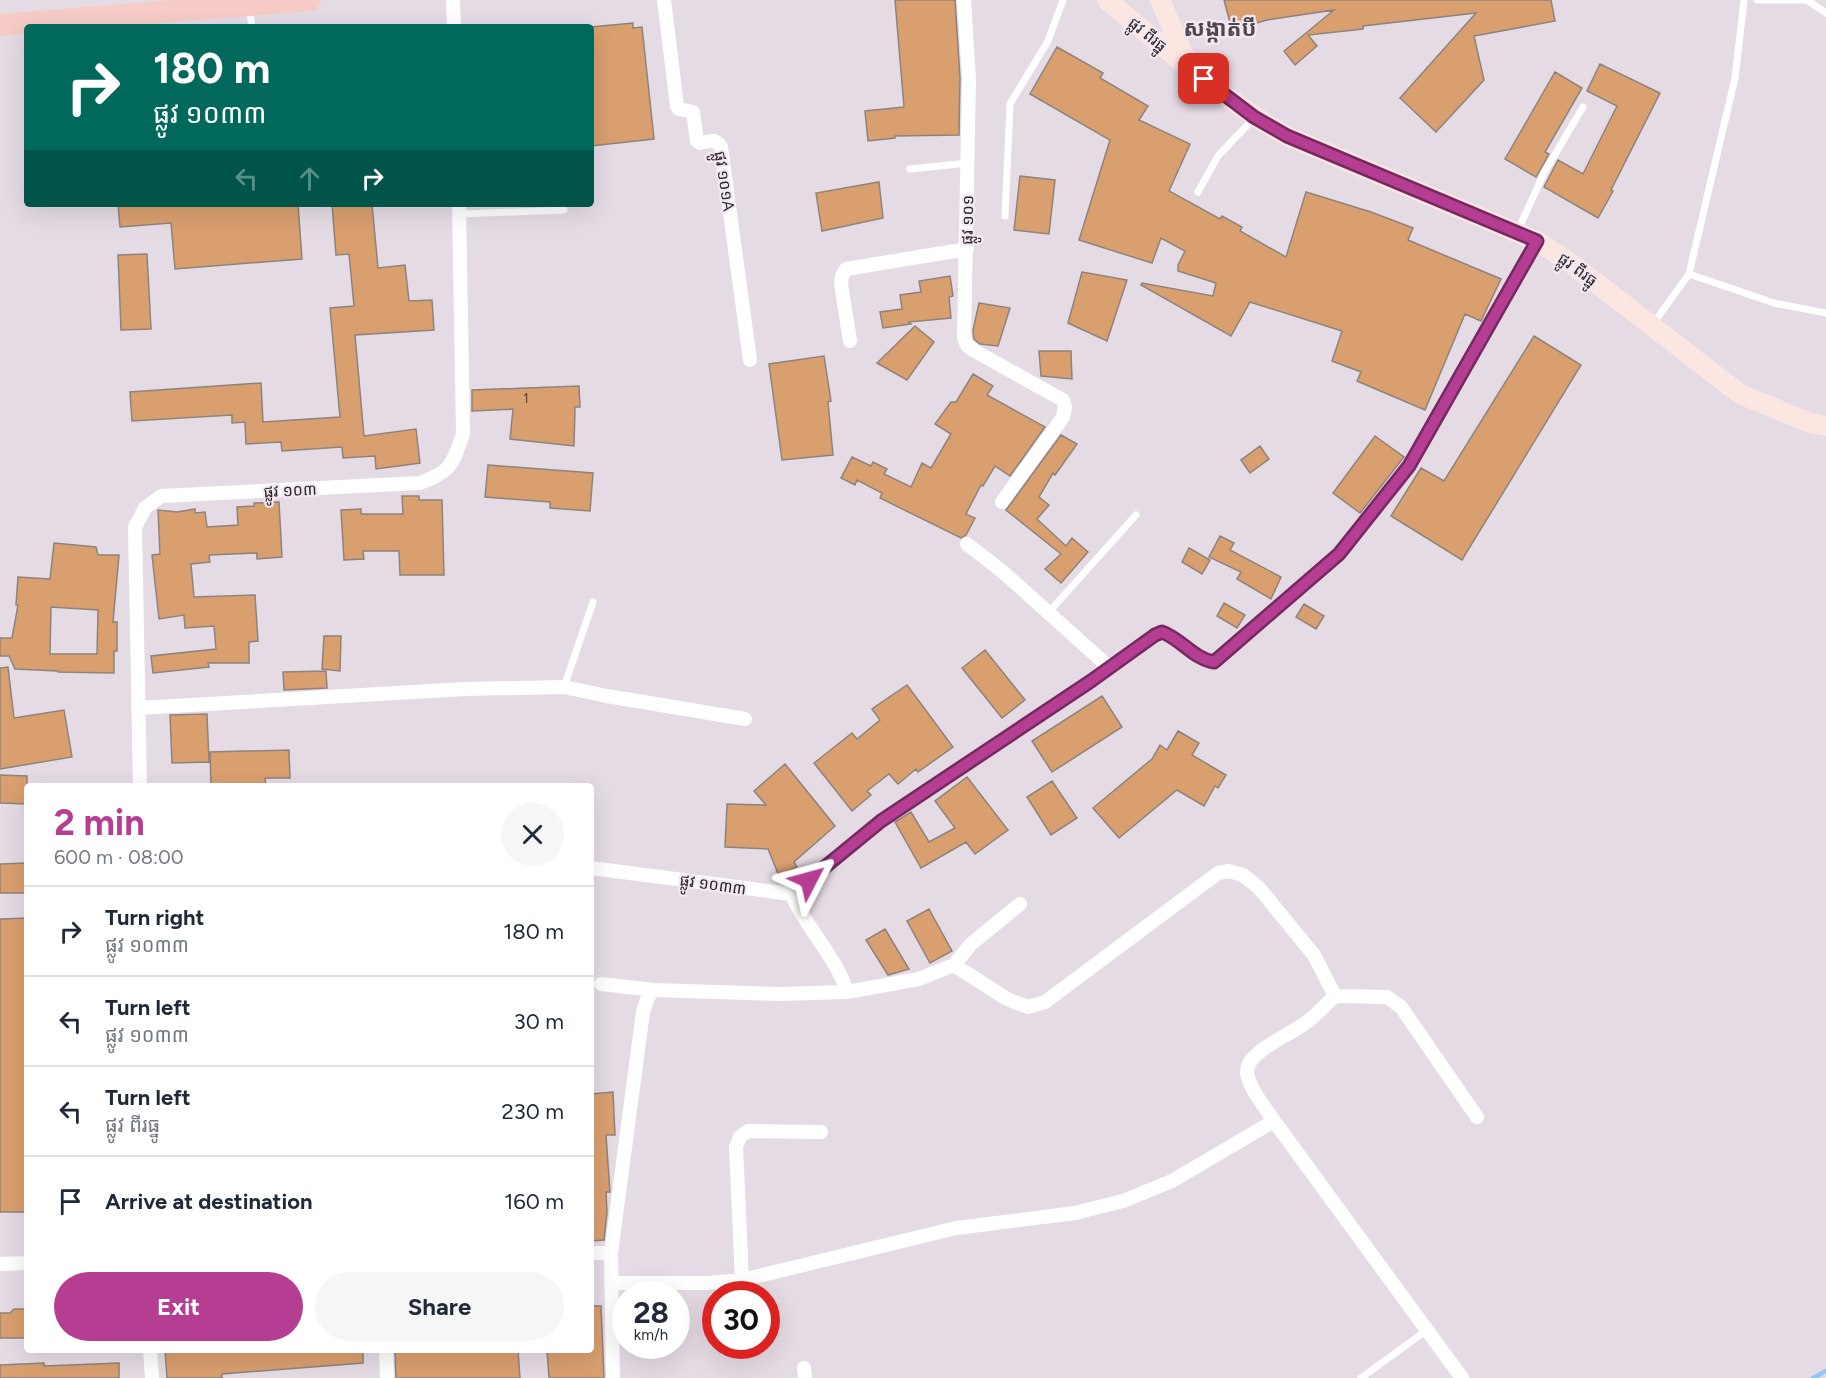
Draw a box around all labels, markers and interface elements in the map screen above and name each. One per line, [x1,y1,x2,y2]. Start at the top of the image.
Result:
street label: ផ្លូវ ពីរធ្នូ [1122,13,1171,59]
district label: សង្កាត់បី [1184,15,1256,43]
text: 180 m [153,43,270,94]
icon: right [54,48,132,126]
pin [1178,53,1229,104]
icon: arrive [1187,62,1220,95]
text: ផ្លូវ ១០៣៣ [153,97,266,130]
street label: ផ្លូវ ១០១A [706,150,739,213]
icon: left [230,162,263,195]
icon: ahead [293,162,326,195]
icon: right [356,162,389,195]
street label: ផ្លូវ ១០១ [958,195,982,245]
street label: ផ្លូវ ពីរធ្នូ [1551,248,1602,294]
house number: 1 [523,390,529,407]
street label: ផ្លូវ ១០៣ [263,480,317,506]
text: 2 min [54,801,145,844]
button: close [501,803,564,866]
text: 600 m · 08:00 [54,845,184,869]
position arrow [777,848,841,912]
street label: ផ្លូវ ១០៣៣ [678,870,748,903]
text: Turn right [105,904,204,931]
icon: right [54,915,87,948]
text: 180 m [503,918,564,945]
text: ផ្លូវ ១០៣៣ [105,933,189,957]
text: Turn left [105,994,191,1021]
icon: left [54,1005,87,1038]
text: 30 m [514,1008,564,1035]
text: ផ្លូវ ១០៣៣ [105,1023,189,1047]
text: Turn left [105,1084,191,1111]
icon: left [54,1095,87,1128]
text: 230 m [501,1098,564,1125]
text: ផ្លូវ ពីរធ្នូ [105,1113,160,1137]
icon: arrive [54,1185,87,1218]
text: Arrive at destination [105,1188,313,1215]
text: 160 m [504,1188,564,1215]
button: Exit [54,1272,303,1341]
button: Share [315,1272,564,1341]
speed limit sign: 30 [702,1281,780,1359]
text: 28 [633,1294,669,1331]
text: km/h [634,1326,668,1344]

